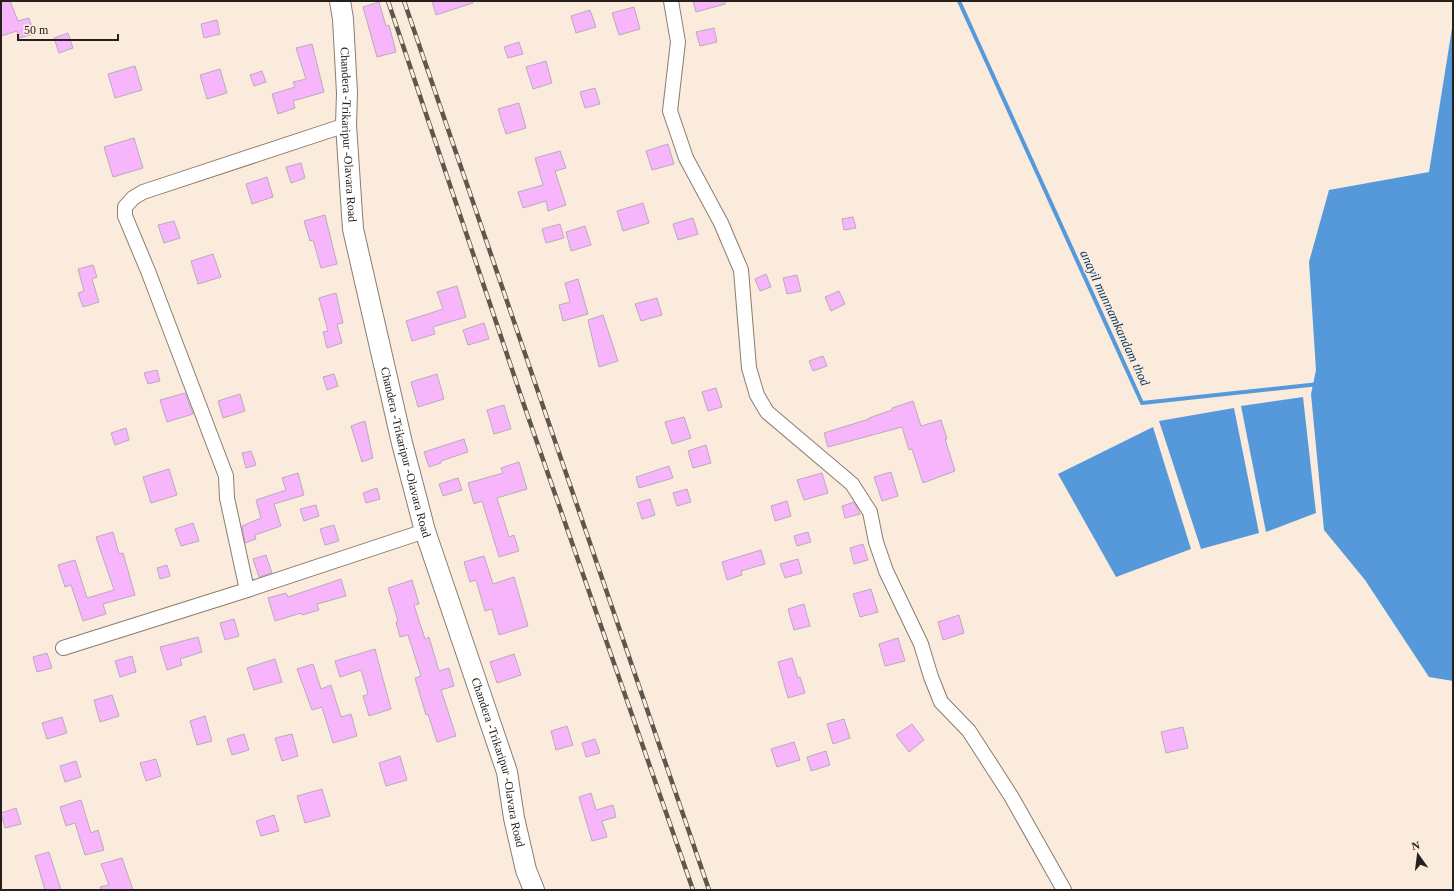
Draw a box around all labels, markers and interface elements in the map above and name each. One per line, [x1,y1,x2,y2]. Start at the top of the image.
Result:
scale bar [18,16,118,42]
text: 50 m [24,23,49,37]
street label: Chandera -Trikaripur -Olavara Road [338,47,360,223]
water label: anayil munnamkandam thod [1077,248,1153,389]
street label: Chandera -Trikaripur -Olavara Road [378,366,434,539]
street label: Chandera -Trikaripur -Olavara Road [468,676,527,848]
north arrow [1398,835,1438,875]
text: N [1410,839,1421,852]

